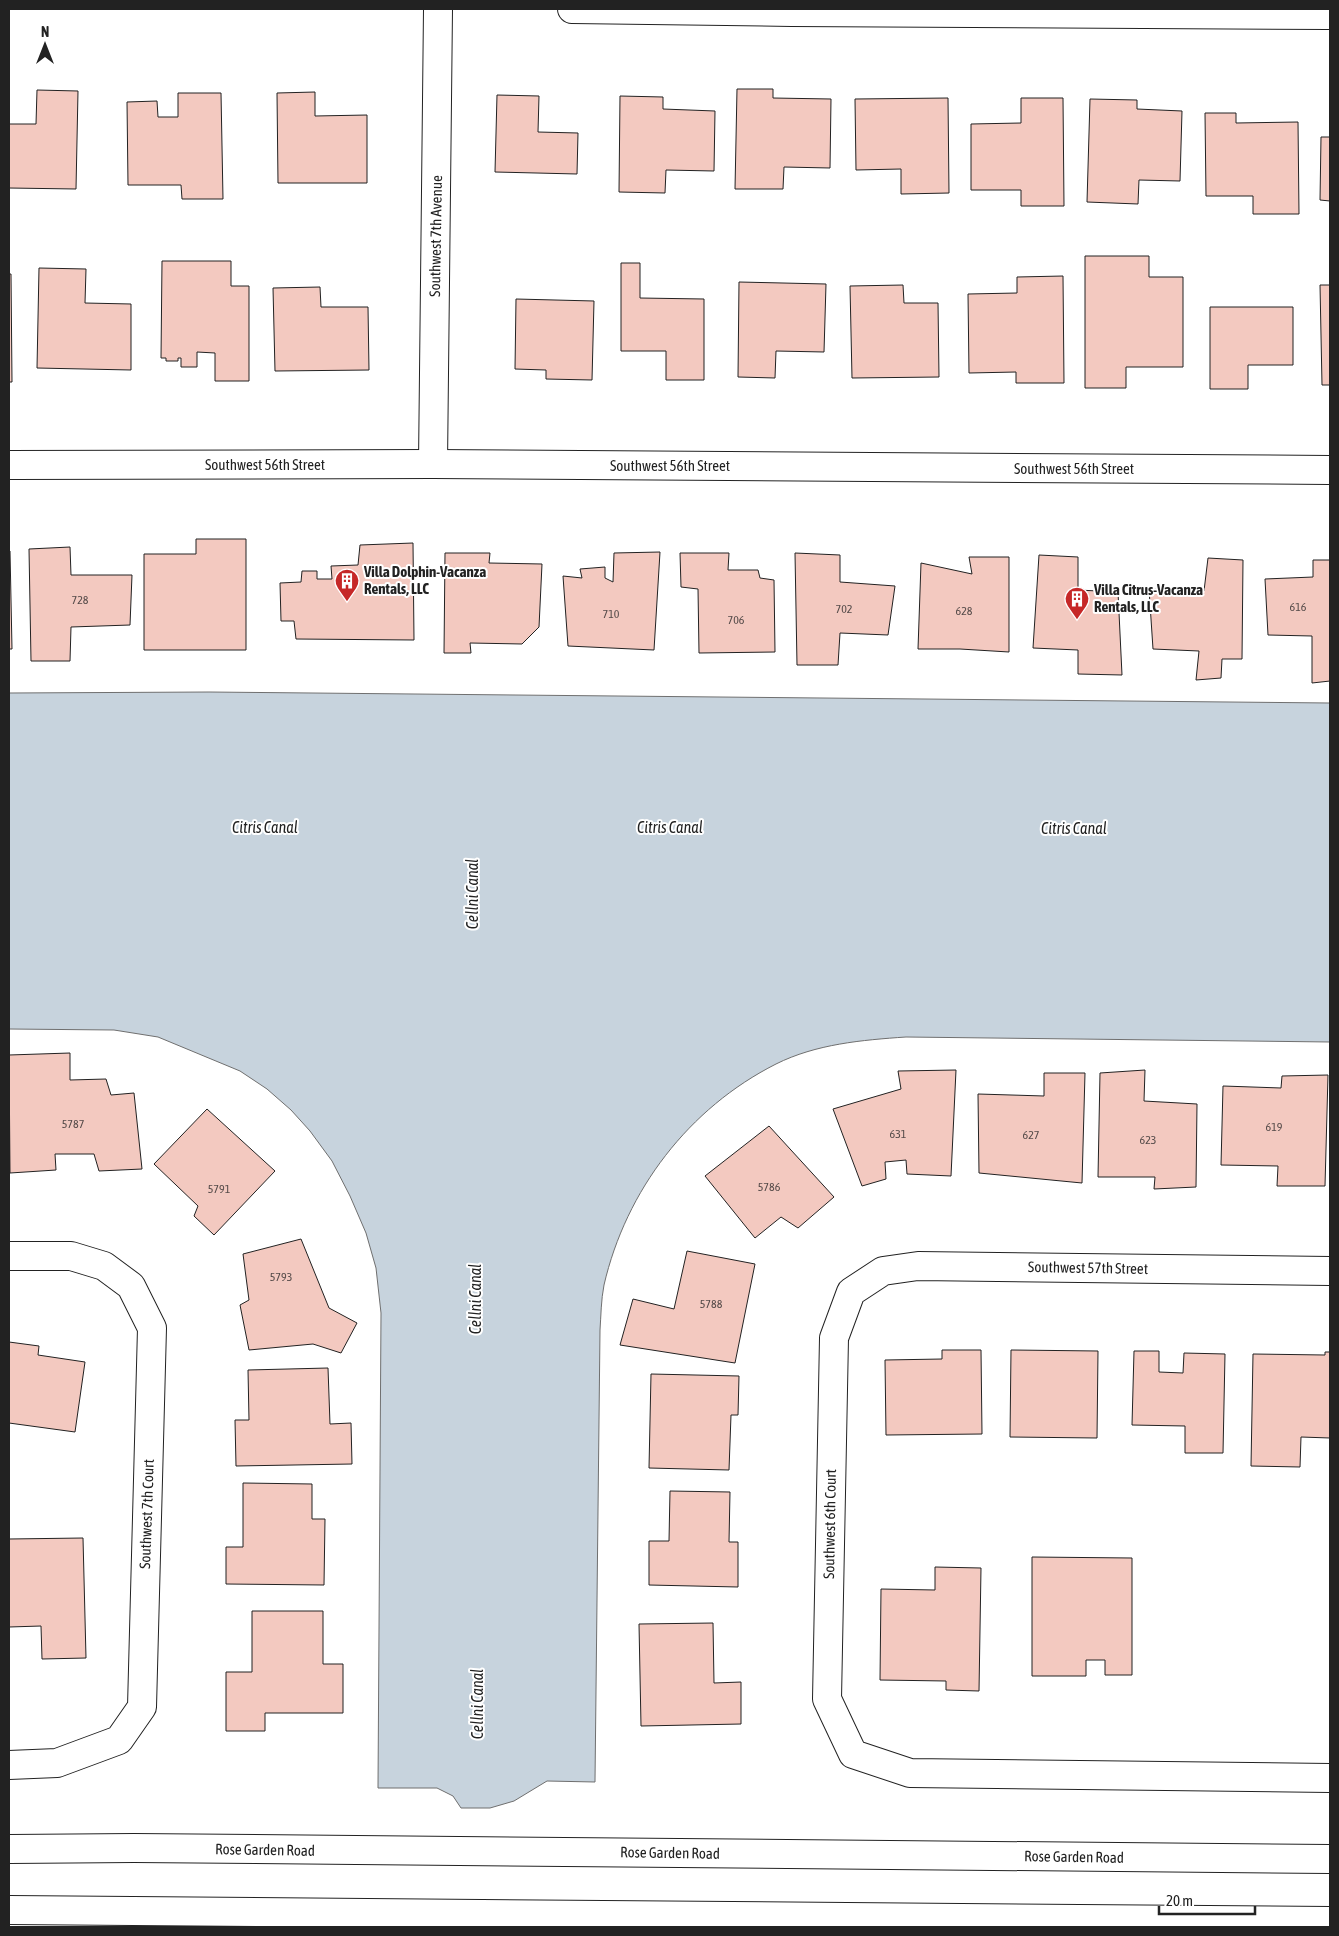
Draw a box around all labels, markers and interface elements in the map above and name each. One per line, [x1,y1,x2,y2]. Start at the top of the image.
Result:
north arrow [20,20,70,70]
text: N [41,24,49,40]
street label: Southwest 7th Avenue [426,175,445,297]
street label: Southwest 56th Street [205,456,325,473]
street label: Southwest 56th Street [610,457,730,474]
street label: Southwest 56th Street [1014,460,1134,477]
place label: Villa Dolphin-Vacanza Rentals, LLC [363,563,486,597]
building icon: Villa Dolphin-Vacanza Rentals, LLC [334,568,360,602]
place label: Villa Citrus-Vacanza Rentals, LLC [1093,581,1203,615]
building icon: Villa Citrus-Vacanza Rentals, LLC [1064,586,1090,620]
house number: 728 [72,593,89,607]
house number: 616 [1290,600,1307,614]
house number: 702 [836,602,852,616]
house number: 628 [956,604,973,618]
house number: 710 [603,607,620,621]
house number: 706 [728,613,745,627]
water label: Citris Canal [232,818,298,836]
water label: Citris Canal [637,818,703,836]
water label: Citris Canal [1041,819,1107,837]
water label: Cellni Canal [463,859,481,929]
house number: 5787 [62,1117,85,1131]
house number: 619 [1266,1120,1283,1134]
house number: 631 [890,1127,907,1141]
house number: 627 [1023,1128,1040,1142]
house number: 623 [1140,1133,1156,1147]
house number: 5786 [758,1180,781,1194]
house number: 5791 [208,1182,231,1196]
street label: Southwest 57th Street [1028,1258,1148,1277]
water label: Cellni Canal [466,1264,484,1334]
house number: 5793 [270,1270,292,1284]
house number: 5788 [700,1297,723,1311]
street label: Southwest 7th Court [136,1459,157,1569]
street label: Southwest 6th Court [820,1469,839,1579]
water label: Cellni Canal [468,1669,486,1739]
street label: Rose Garden Road [215,1840,315,1859]
street label: Rose Garden Road [620,1843,720,1862]
street label: Rose Garden Road [1024,1847,1124,1866]
scale bar [1159,1884,1255,1916]
text: 20 m [1166,1892,1193,1909]

